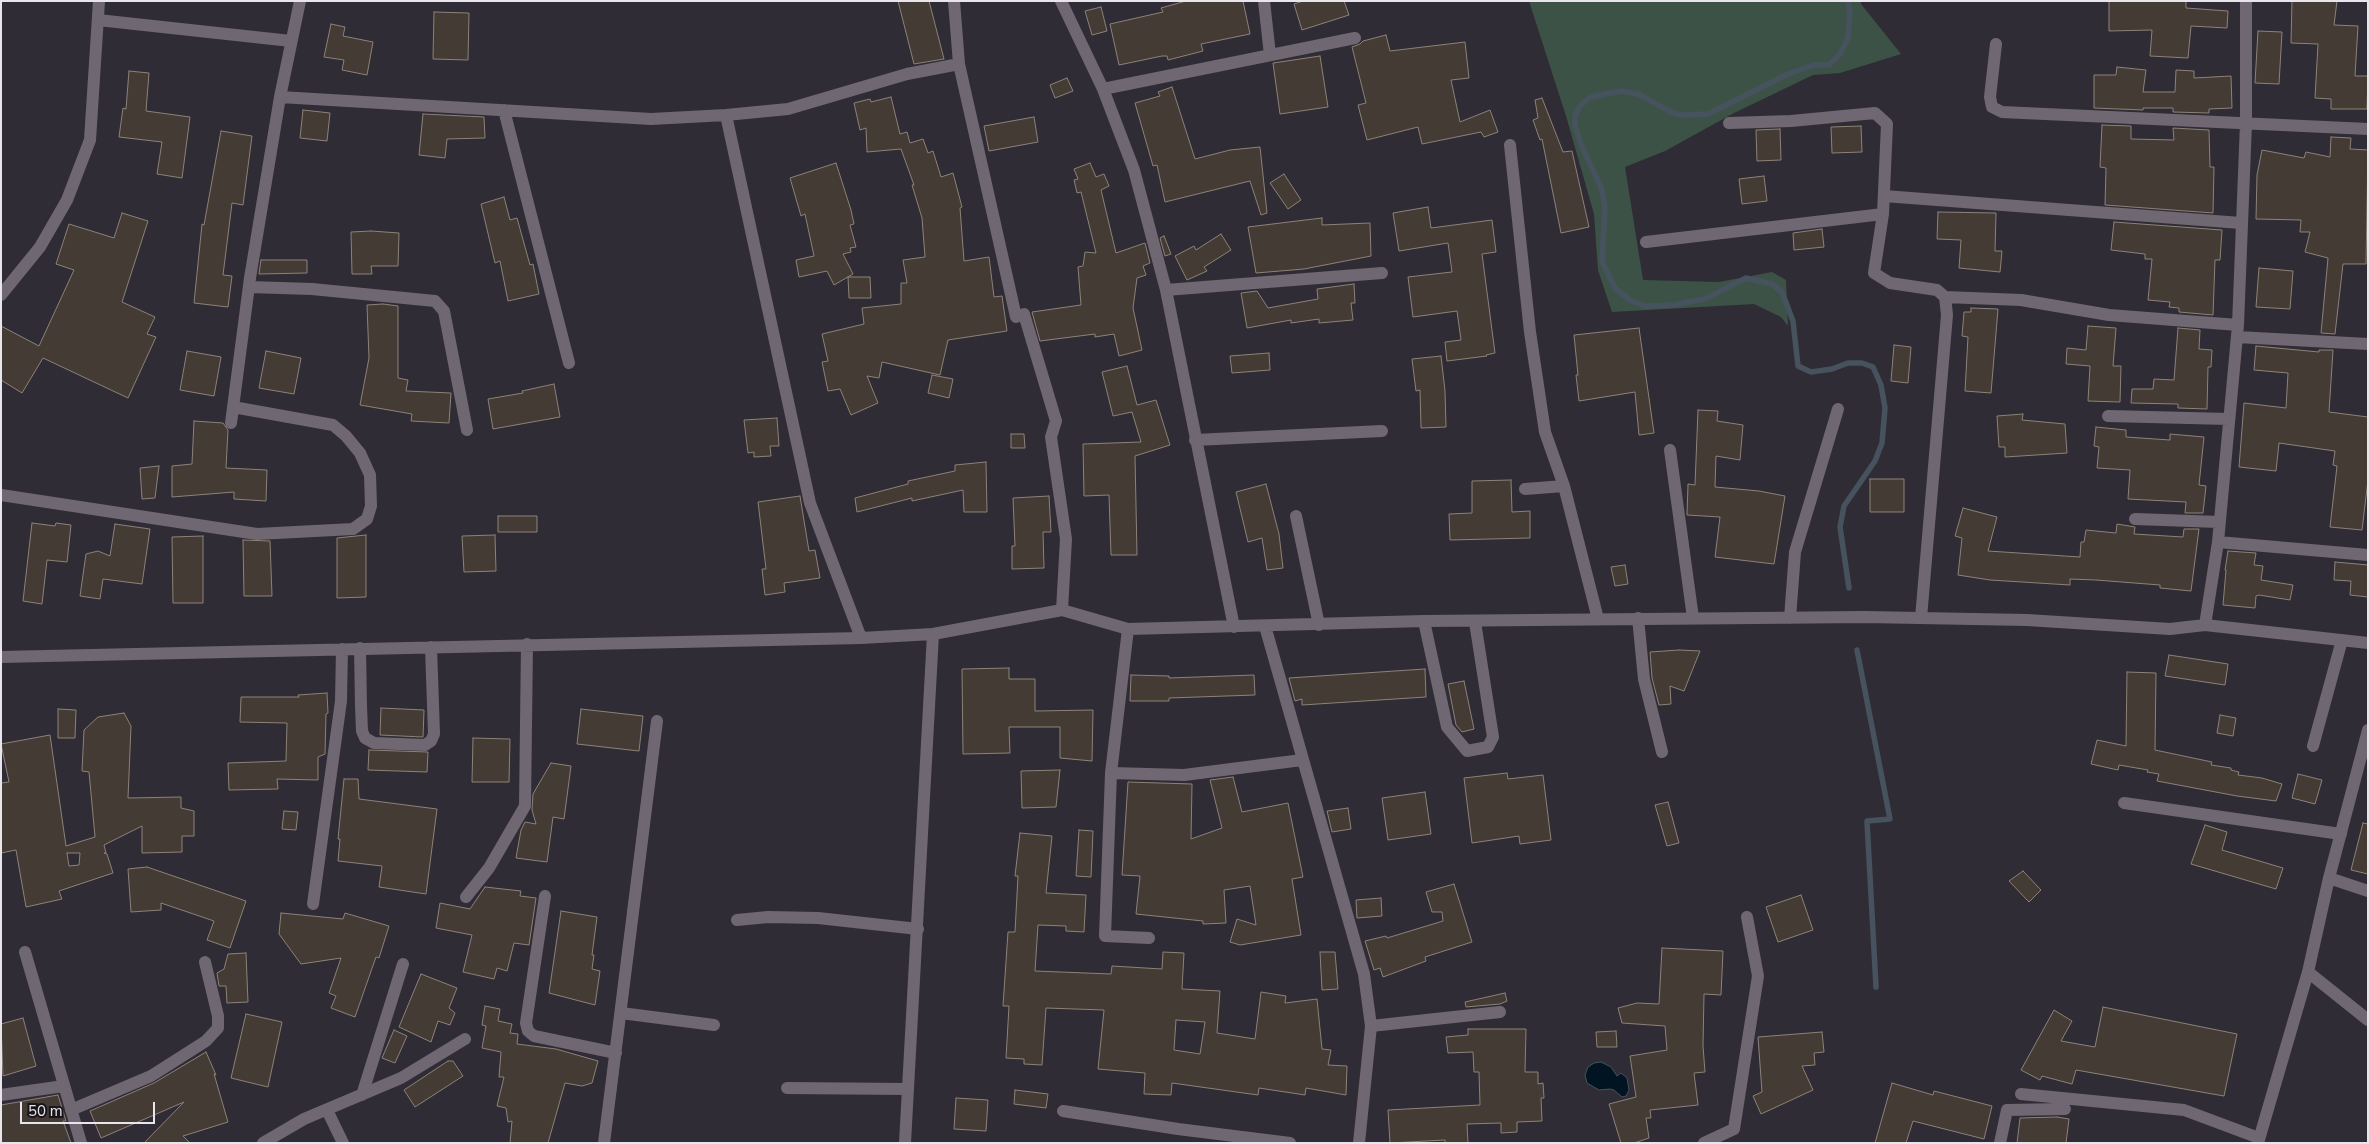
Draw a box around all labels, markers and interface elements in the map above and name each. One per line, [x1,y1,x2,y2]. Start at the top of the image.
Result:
scale bar [22,1092,158,1124]
text: 50 m [28,1101,63,1121]

